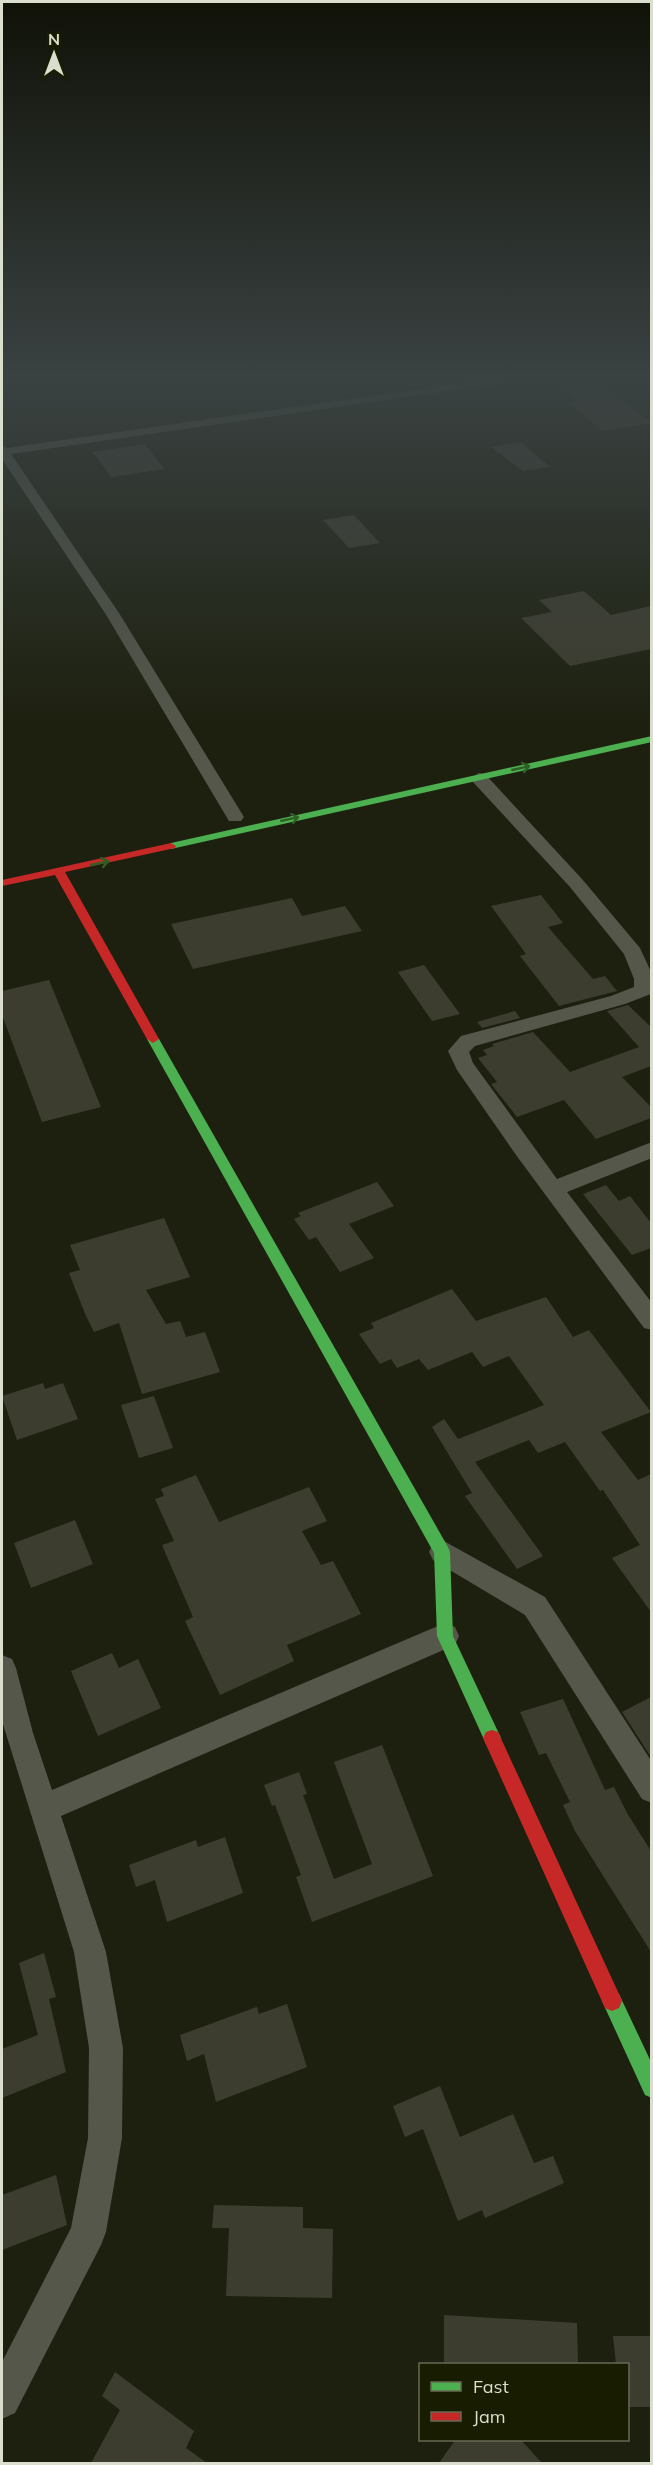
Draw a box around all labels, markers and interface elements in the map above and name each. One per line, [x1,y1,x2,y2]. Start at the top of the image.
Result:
north arrow [24,24,84,84]
text: N [48,29,60,49]
one-way arrow [512,762,531,774]
one-way arrow [280,813,299,824]
one-way arrow [90,856,109,868]
legend [419,2363,629,2441]
text: Fast [473,2375,509,2398]
text: Jam [473,2405,506,2428]

